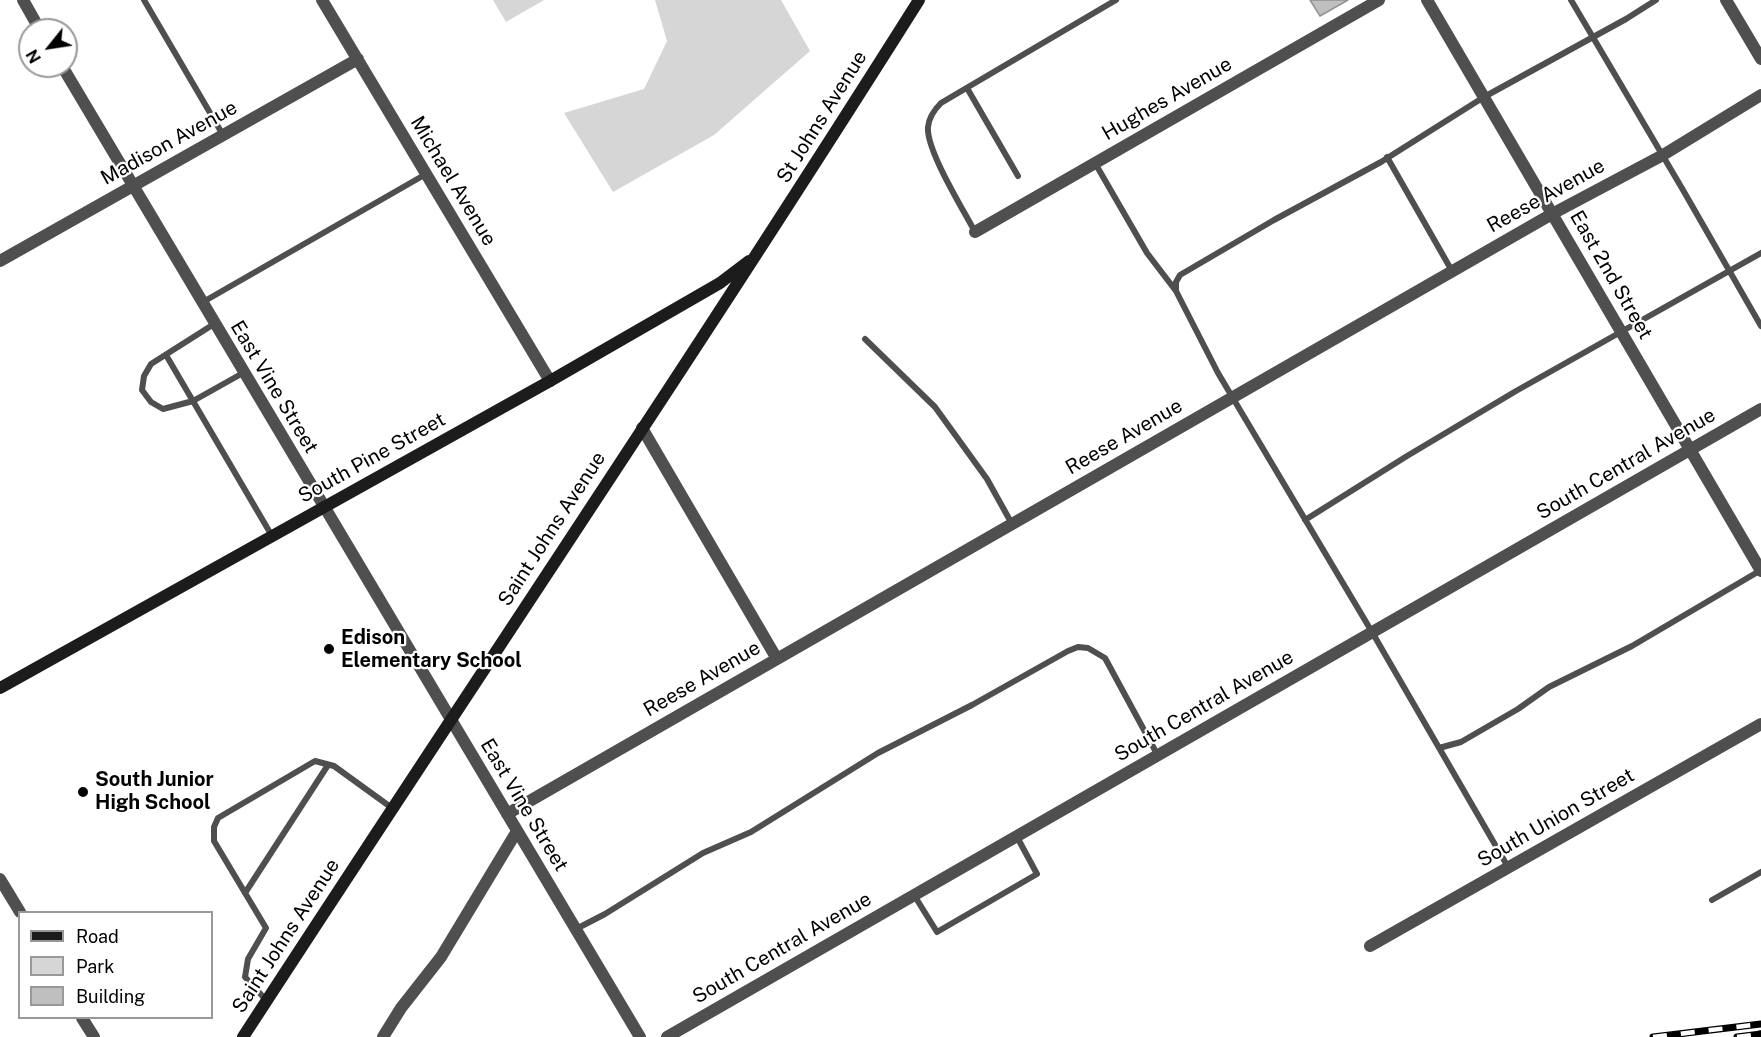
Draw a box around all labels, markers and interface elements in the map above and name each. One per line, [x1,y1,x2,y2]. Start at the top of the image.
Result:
north arrow [18,18,78,78]
text: N [22,46,45,66]
street label: St Johns Avenue [772,46,872,188]
street label: Hughes Avenue [1098,52,1236,146]
street label: Madison Avenue [97,96,241,190]
street label: Michael Avenue [405,112,501,250]
street label: Reese Avenue [1483,154,1609,238]
street label: East 2nd Street [1564,206,1658,344]
street label: East Vine Street [225,316,323,458]
street label: Reese Avenue [1061,394,1187,480]
street label: South Central Avenue [1532,403,1720,525]
street label: South Pine Street [294,408,450,508]
street label: Saint Johns Avenue [493,447,611,611]
place label: Edison Elementary School [341,626,522,673]
street label: Reese Avenue [639,636,765,722]
marker: Edison Elementary School [322,642,336,656]
street label: South Central Avenue [1110,645,1298,767]
street label: East Vine Street [475,734,573,876]
street label: South Union Street [1473,763,1639,873]
place label: South Junior High School [95,768,214,815]
marker: South Junior High School [76,785,90,799]
street label: Saint Johns Avenue [227,854,345,1018]
street label: South Central Avenue [688,887,876,1009]
legend [18,911,213,1019]
text: Road [76,926,119,947]
text: Park [76,956,114,977]
text: Building [76,986,145,1007]

